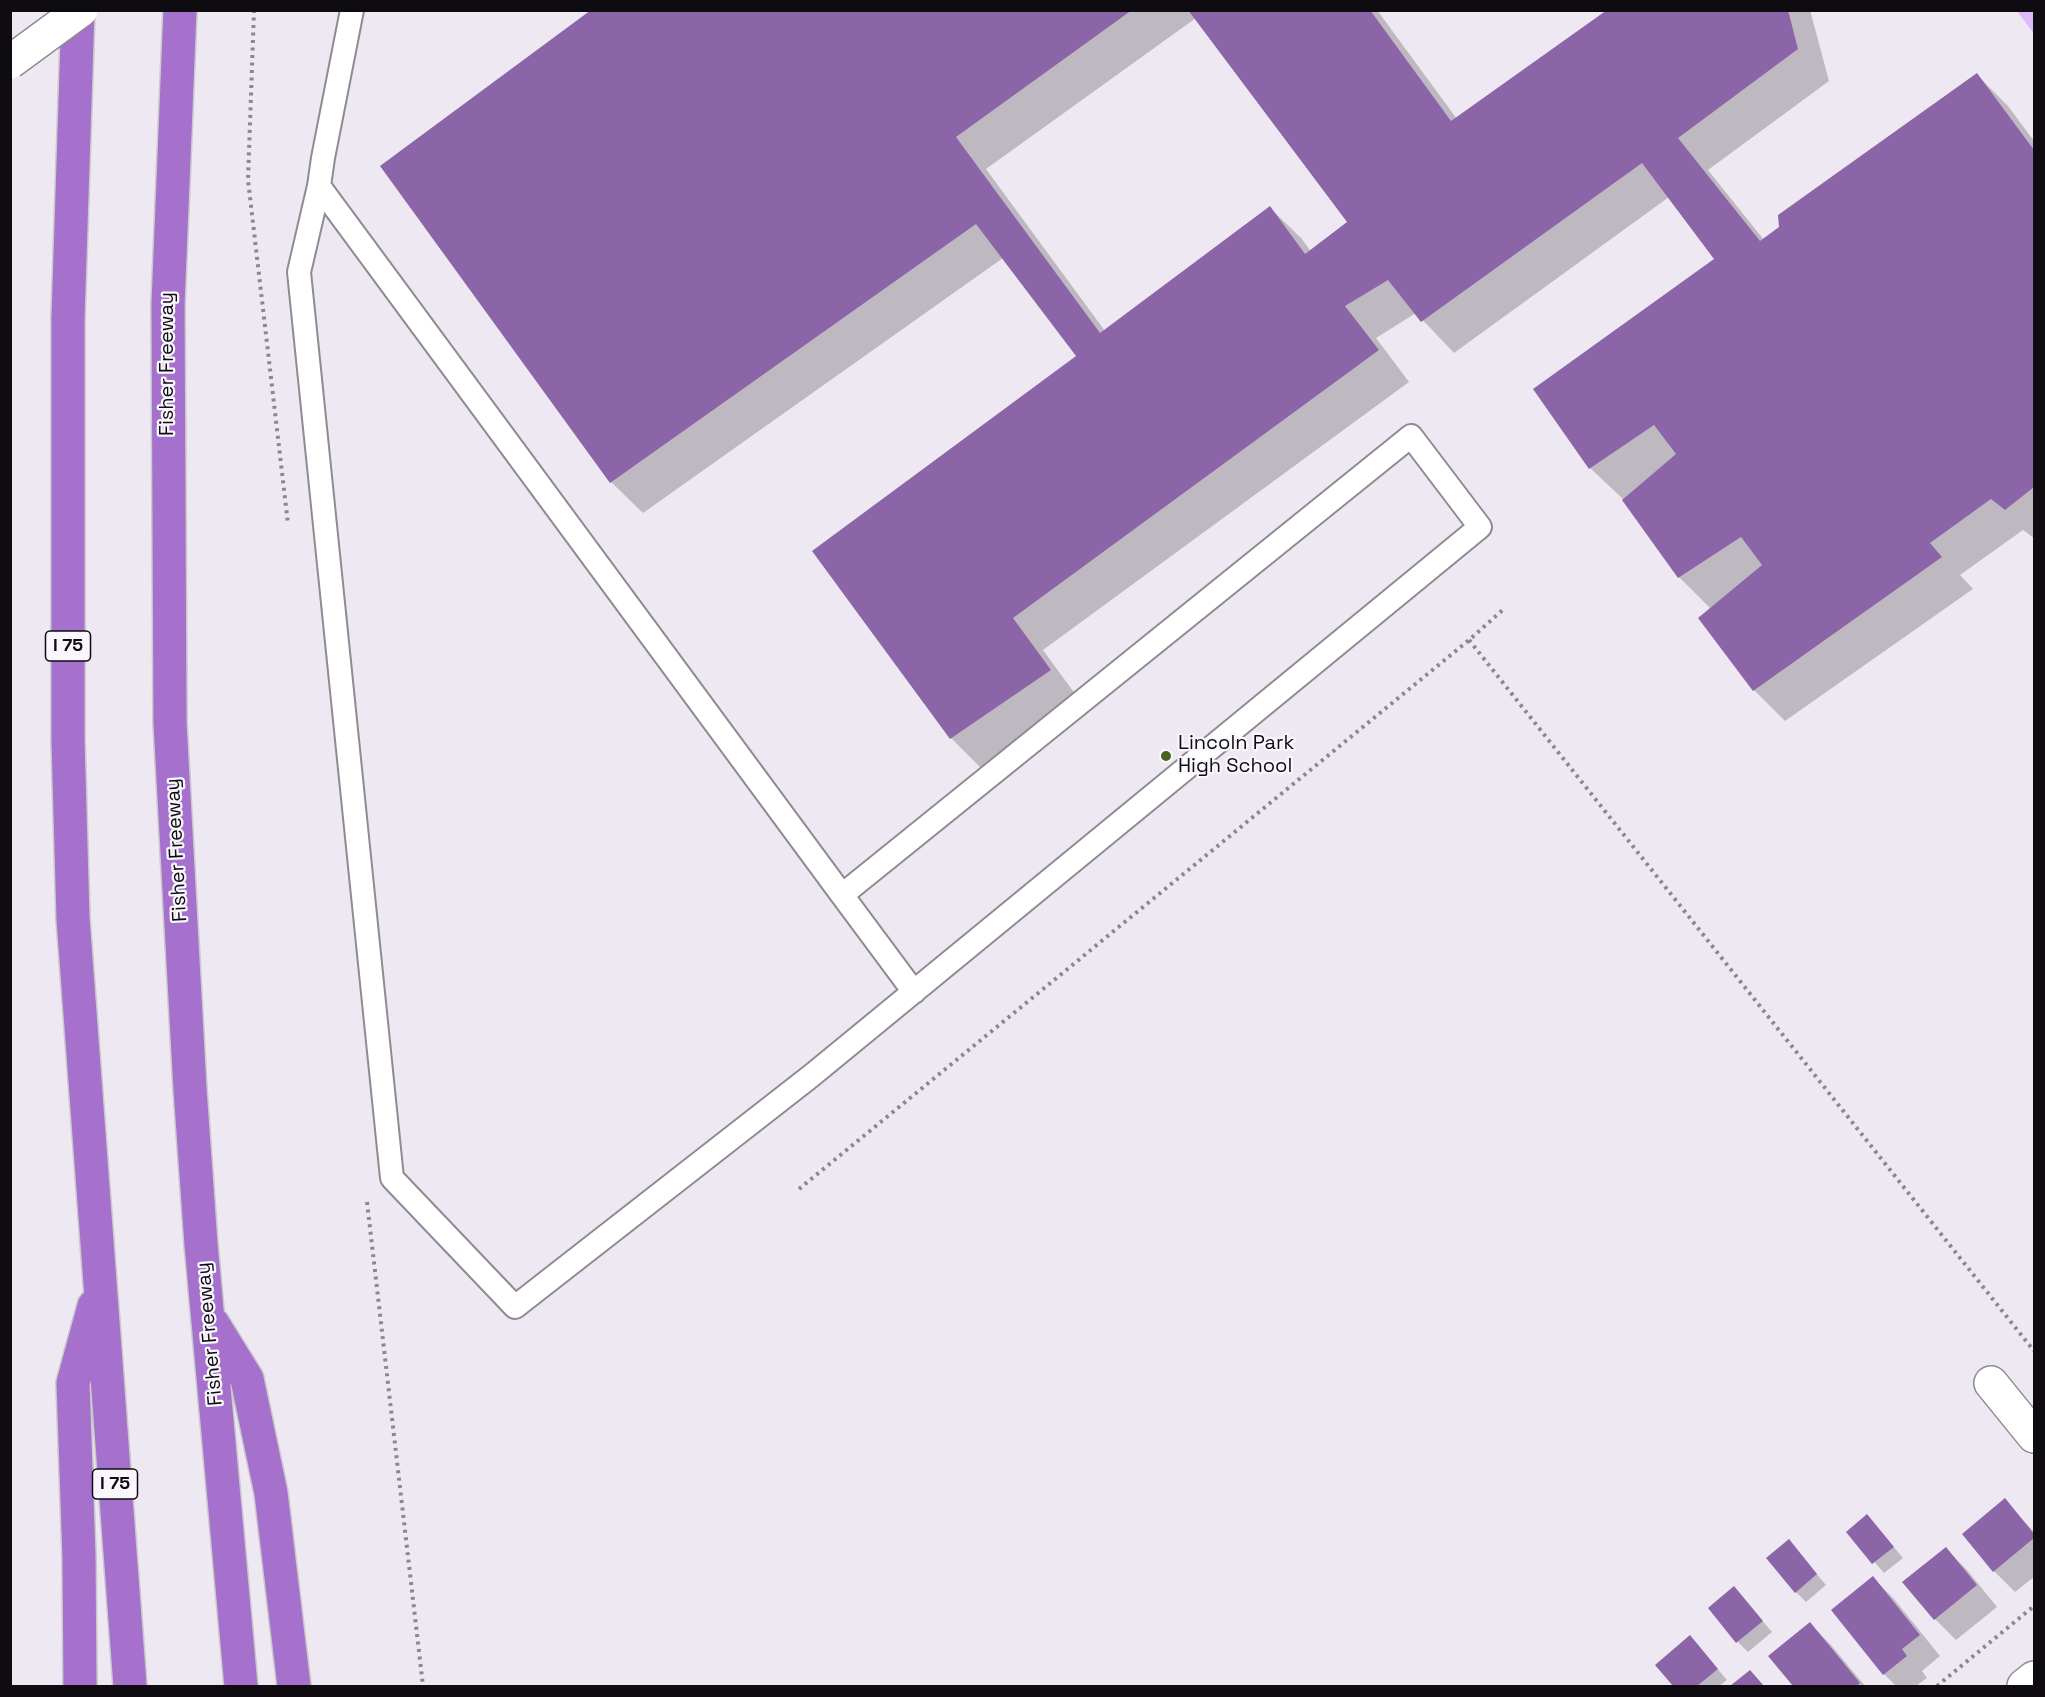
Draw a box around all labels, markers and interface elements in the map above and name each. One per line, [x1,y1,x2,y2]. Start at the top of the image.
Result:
street label: Fisher Freeway [156,292,180,436]
road number: I 75 [46,631,90,661]
place label: Lincoln Park High School [1178,732,1294,779]
marker: Lincoln Park High School [1159,749,1173,763]
street label: Fisher Freeway [161,778,193,922]
street label: Fisher Freeway [192,1261,228,1407]
road number: I 75 [92,1469,138,1499]

